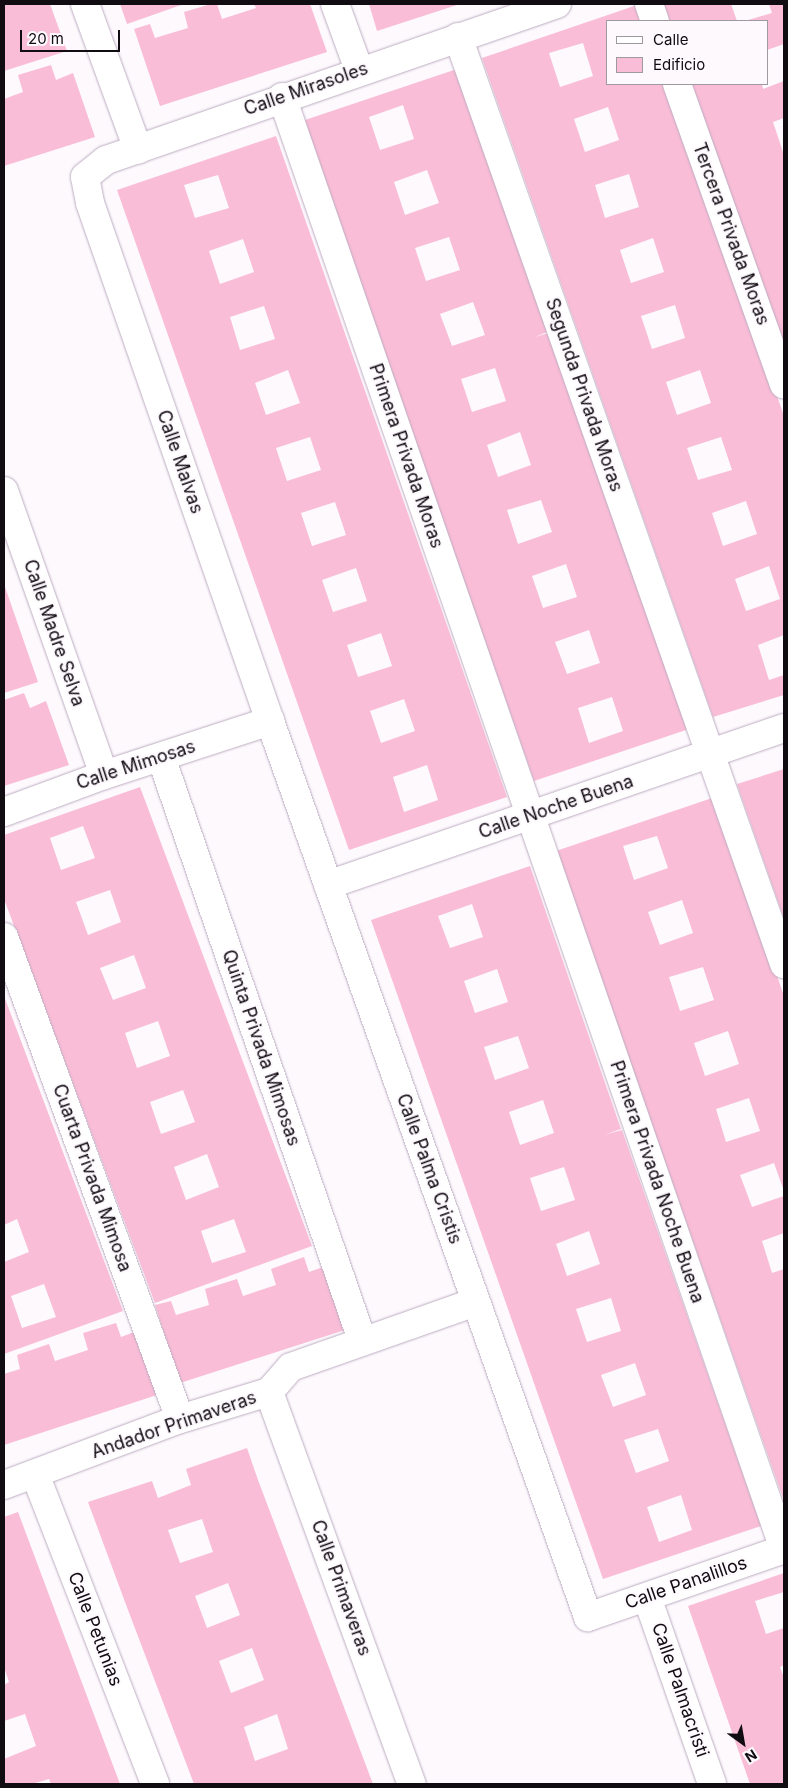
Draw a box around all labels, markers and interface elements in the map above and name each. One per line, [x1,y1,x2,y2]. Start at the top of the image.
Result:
scale bar [22,20,122,52]
legend [606,20,768,85]
text: 20 m [28,29,64,48]
text: Calle [653,30,688,49]
text: Edificio [653,55,705,74]
street label: Calle Mirasoles [241,58,371,120]
street label: Tercera Privada Moras [688,140,774,328]
street label: Segunda Privada Moras [541,295,627,495]
street label: Primera Privada Moras [364,361,448,551]
street label: Calle Malvas [152,407,208,517]
street label: Calle Madre Selva [19,557,89,709]
street label: Calle Mimosas [74,736,198,794]
street label: Calle Noche Buena [476,770,636,844]
street label: Quinta Privada Mimosas [217,947,305,1149]
street label: Primera Privada Noche Buena [605,1058,709,1306]
street label: Cuarta Privada Mimosa [48,1081,136,1275]
street label: Calle Palma Cristis [392,1091,466,1247]
street label: Andador Primaveras [89,1387,259,1463]
street label: Calle Primaveras [306,1517,376,1659]
street label: Calle Panalillos [622,1552,750,1614]
street label: Calle Petunias [63,1569,127,1689]
street label: Calle Palmacristi [647,1620,713,1760]
north arrow [718,1718,768,1768]
text: N [742,1746,760,1766]

